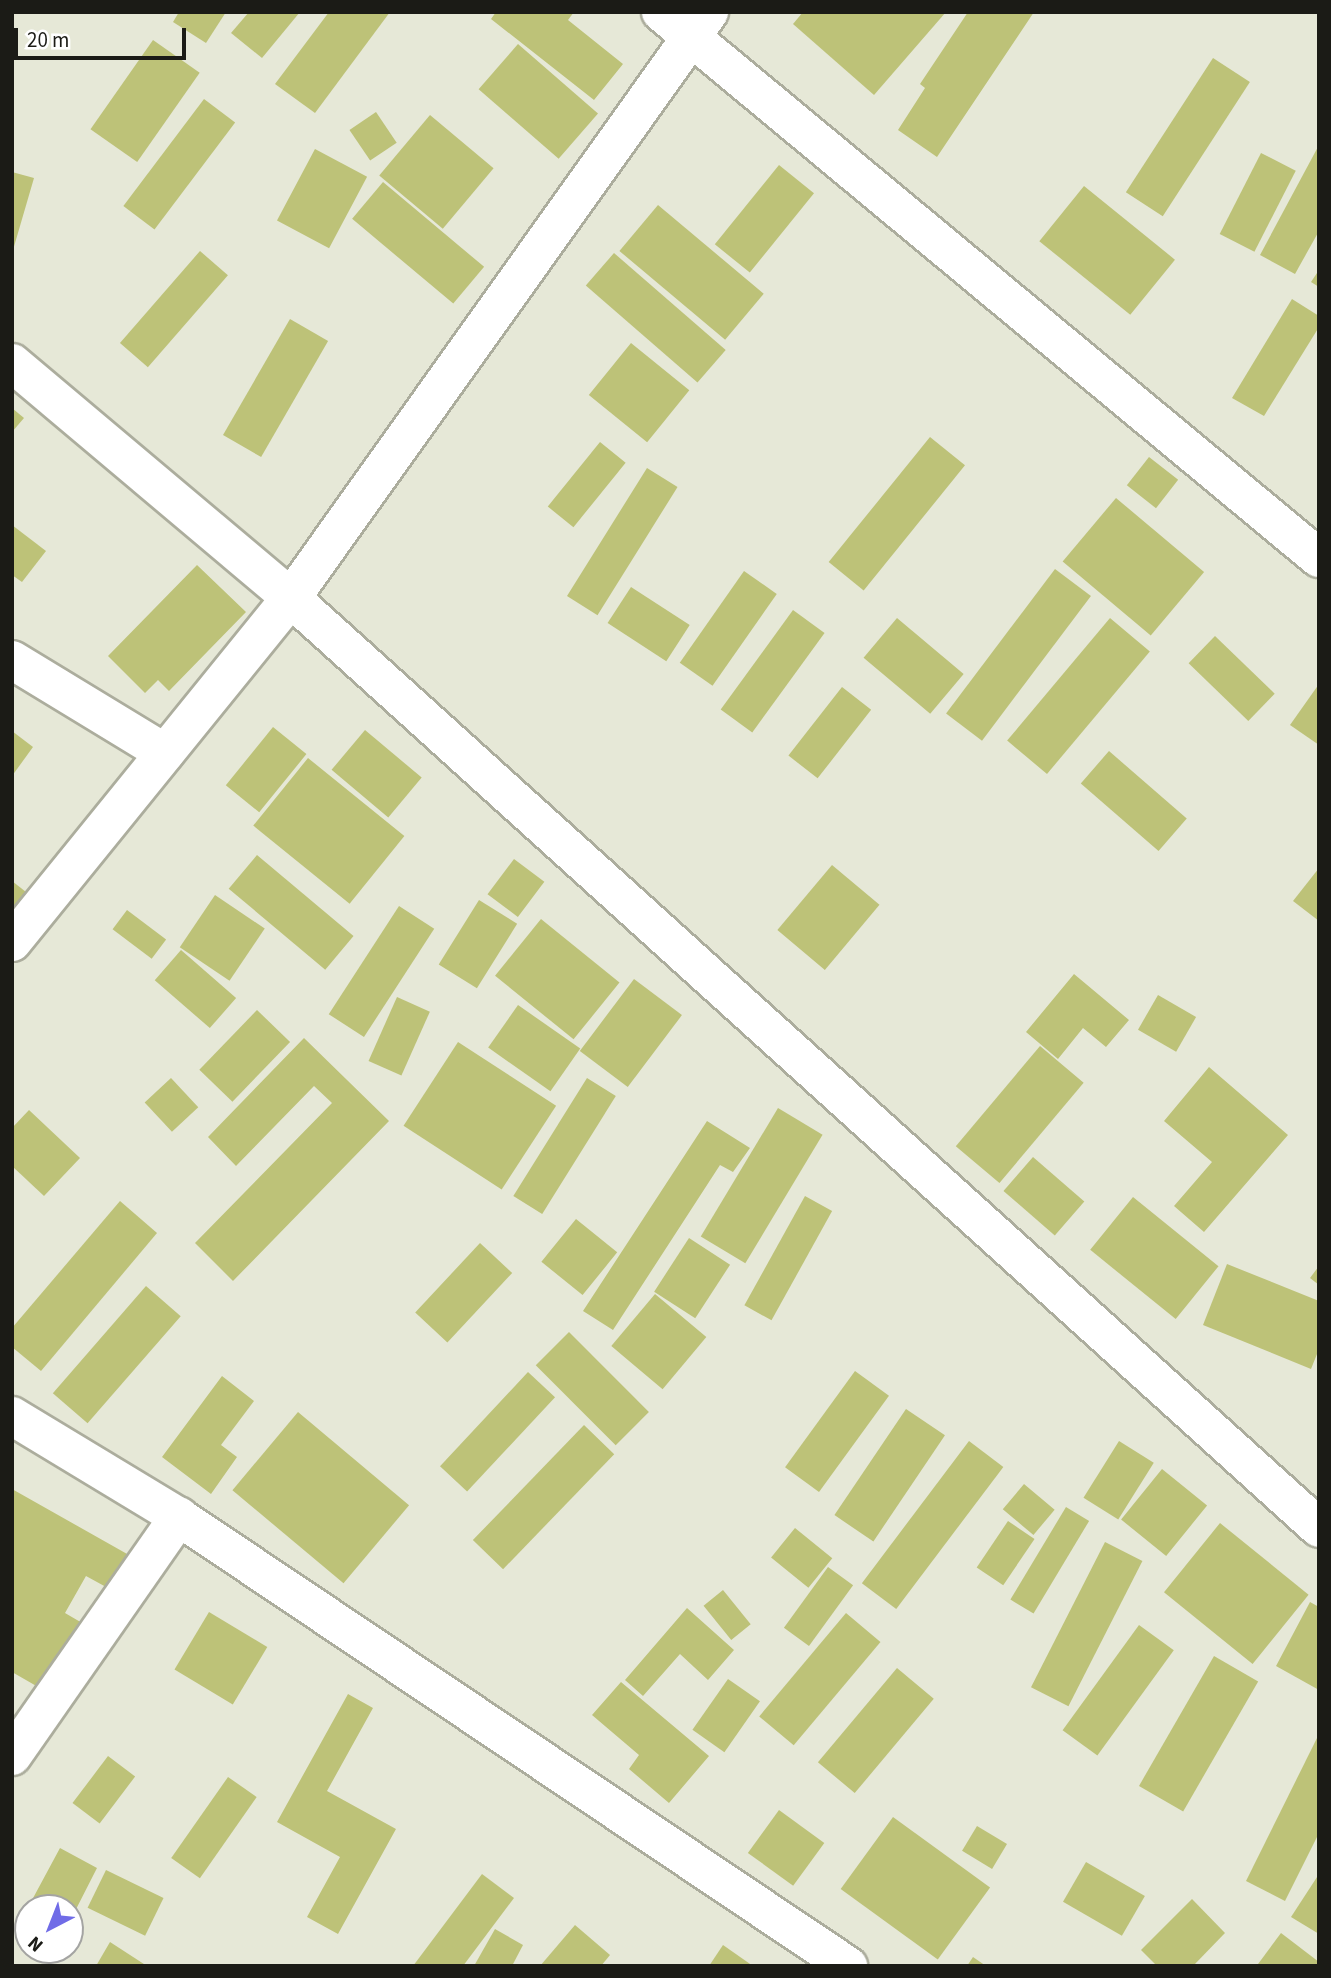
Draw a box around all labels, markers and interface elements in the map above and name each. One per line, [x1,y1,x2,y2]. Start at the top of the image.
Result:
scale bar [18,14,189,58]
text: 20 m [27,25,69,55]
north arrow [14,1894,84,1964]
text: N [22,1929,50,1958]

